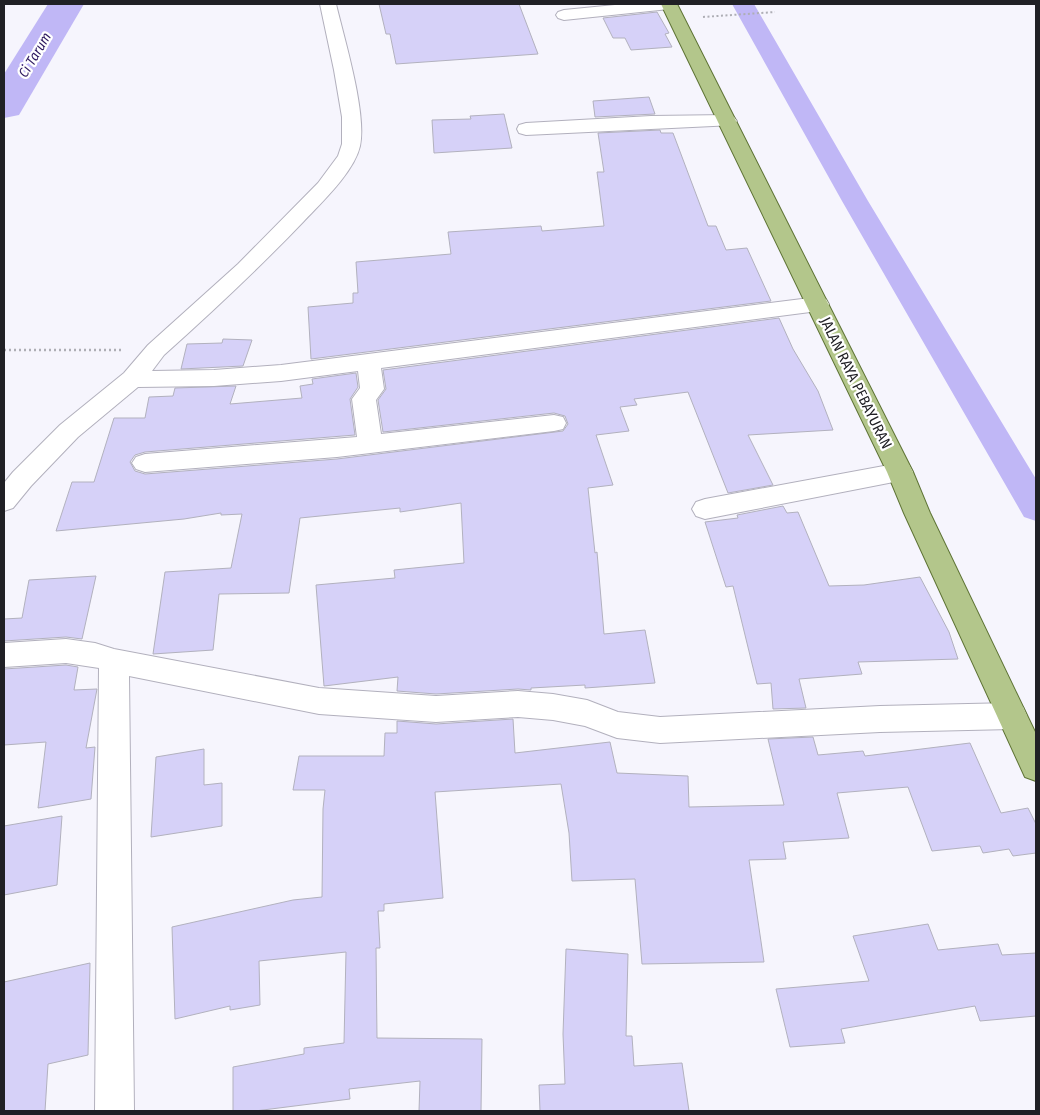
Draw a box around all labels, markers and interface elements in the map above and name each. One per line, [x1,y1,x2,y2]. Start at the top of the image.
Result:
water label: Ci Tarum [15,29,55,81]
street label: JALAN RAYA PEBAYURAN [816,314,896,452]

